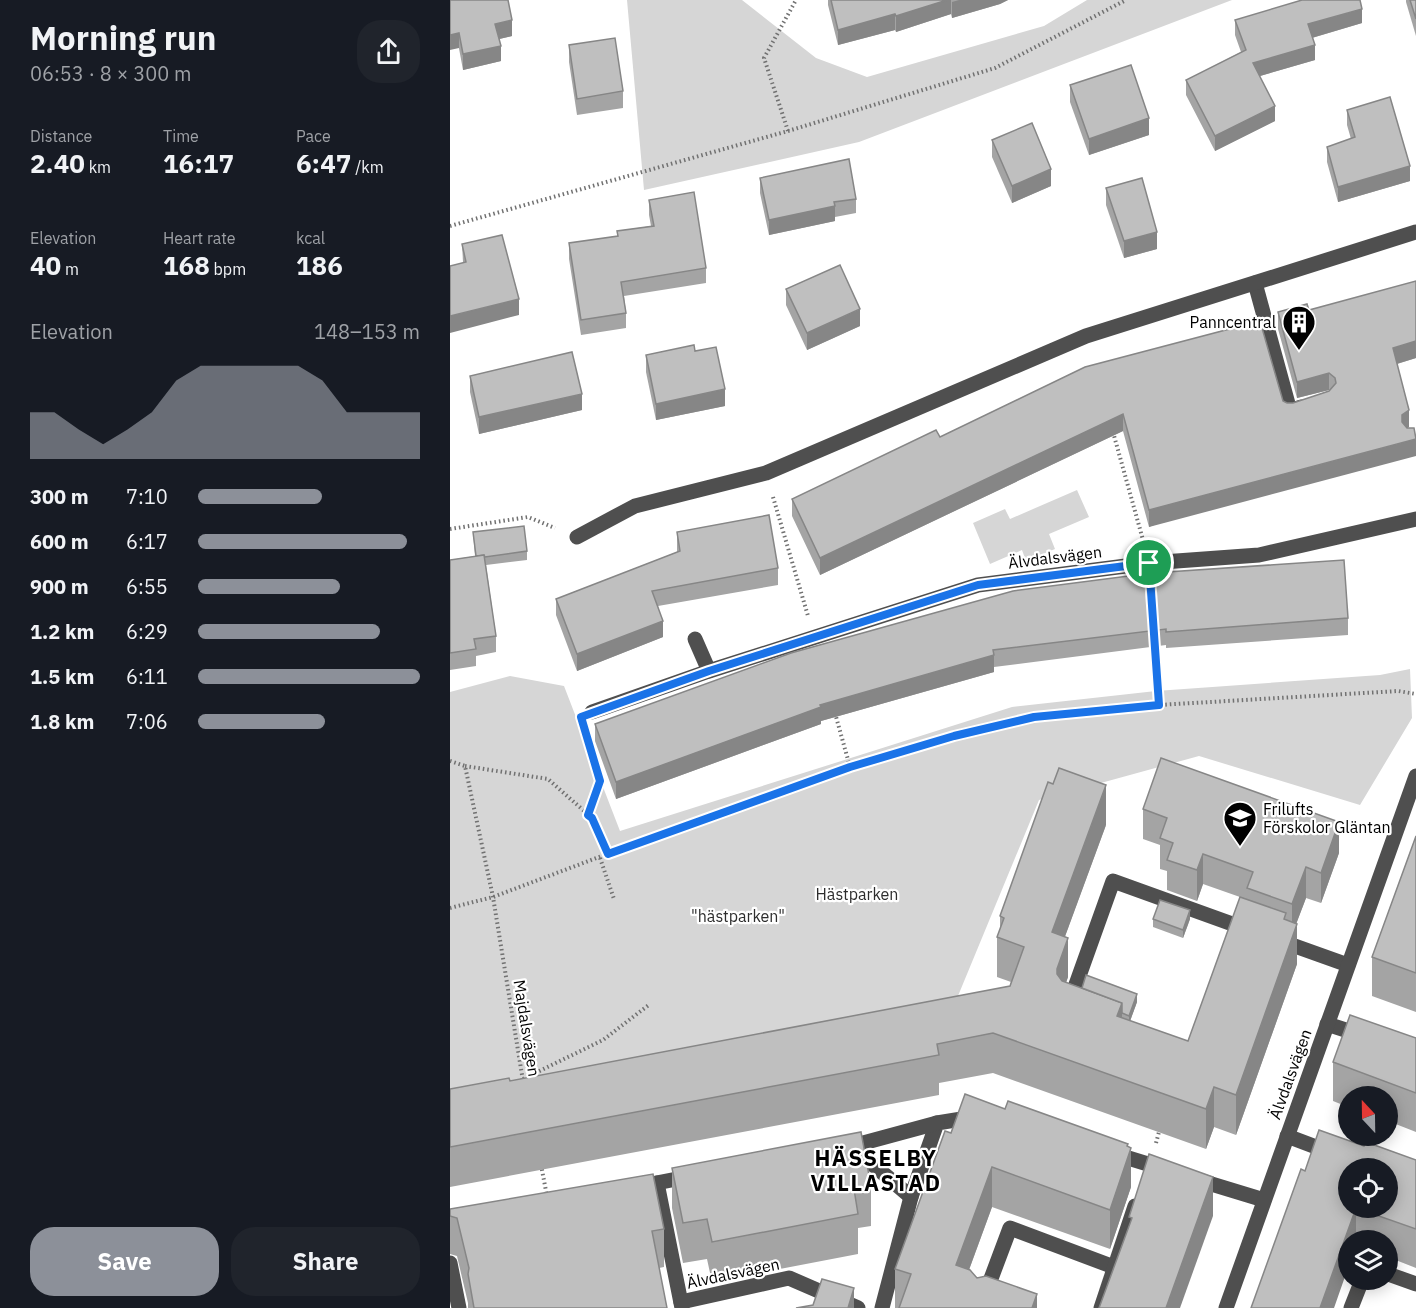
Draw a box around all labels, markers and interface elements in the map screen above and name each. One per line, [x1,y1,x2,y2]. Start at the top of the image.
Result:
text: Morning run [30,16,216,59]
button: share [357,20,420,83]
text: 06:53 · 8 × 300 m [30,60,191,87]
text: Distance [30,126,92,146]
text: Time [163,126,199,146]
text: Pace [296,126,331,146]
text: 2.40 [30,146,85,180]
text: 16:17 [163,146,234,180]
text: 6:47 [296,146,351,180]
text: km [85,157,111,177]
text: /km [351,157,384,177]
text: Elevation [30,228,96,248]
text: Heart rate [163,228,236,248]
text: kcal [296,228,325,248]
text: 40 [30,248,61,282]
text: 168 [163,248,210,282]
text: 186 [296,248,343,282]
text: m [61,259,79,279]
text: bpm [210,259,246,279]
building icon: Panncentral [1281,304,1317,351]
place label: Panncentral [1190,312,1276,332]
text: Elevation [30,318,113,345]
text: 148–153 m [314,318,420,345]
text: 300 m [30,483,89,510]
text: 7:10 [126,483,168,510]
text: 600 m [30,528,89,555]
text: 6:17 [126,528,168,555]
pin [1123,537,1174,588]
street label: Älvdalsvägen [1007,541,1103,573]
icon: arrive [1132,546,1165,579]
text: 900 m [30,573,89,600]
text: 6:55 [126,573,168,600]
text: 1.2 km [30,618,94,645]
text: 6:29 [126,618,168,645]
text: 1.5 km [30,663,94,690]
text: 6:11 [126,663,168,690]
text: 1.8 km [30,708,94,735]
text: 7:06 [126,708,168,735]
place label: Frilufts Förskolor Gläntan [1263,799,1391,837]
school or university icon: Frilufts Förskolor Gläntan [1222,800,1258,847]
park label: Hästparken [816,884,898,904]
park label: "hästparken" [691,906,785,926]
street label: Majdalsvägen [509,978,545,1078]
street label: Älvdalsvägen [1264,1026,1316,1122]
north arrow [1338,1086,1398,1146]
map controls [1338,1086,1398,1290]
district label: HÄSSELBY VILLASTAD [810,1143,942,1197]
button: locate [1338,1158,1398,1218]
button: Save [30,1227,219,1296]
button: Share [231,1227,420,1296]
button: layers [1338,1230,1398,1290]
street label: Älvdalsvägen [685,1253,781,1293]

